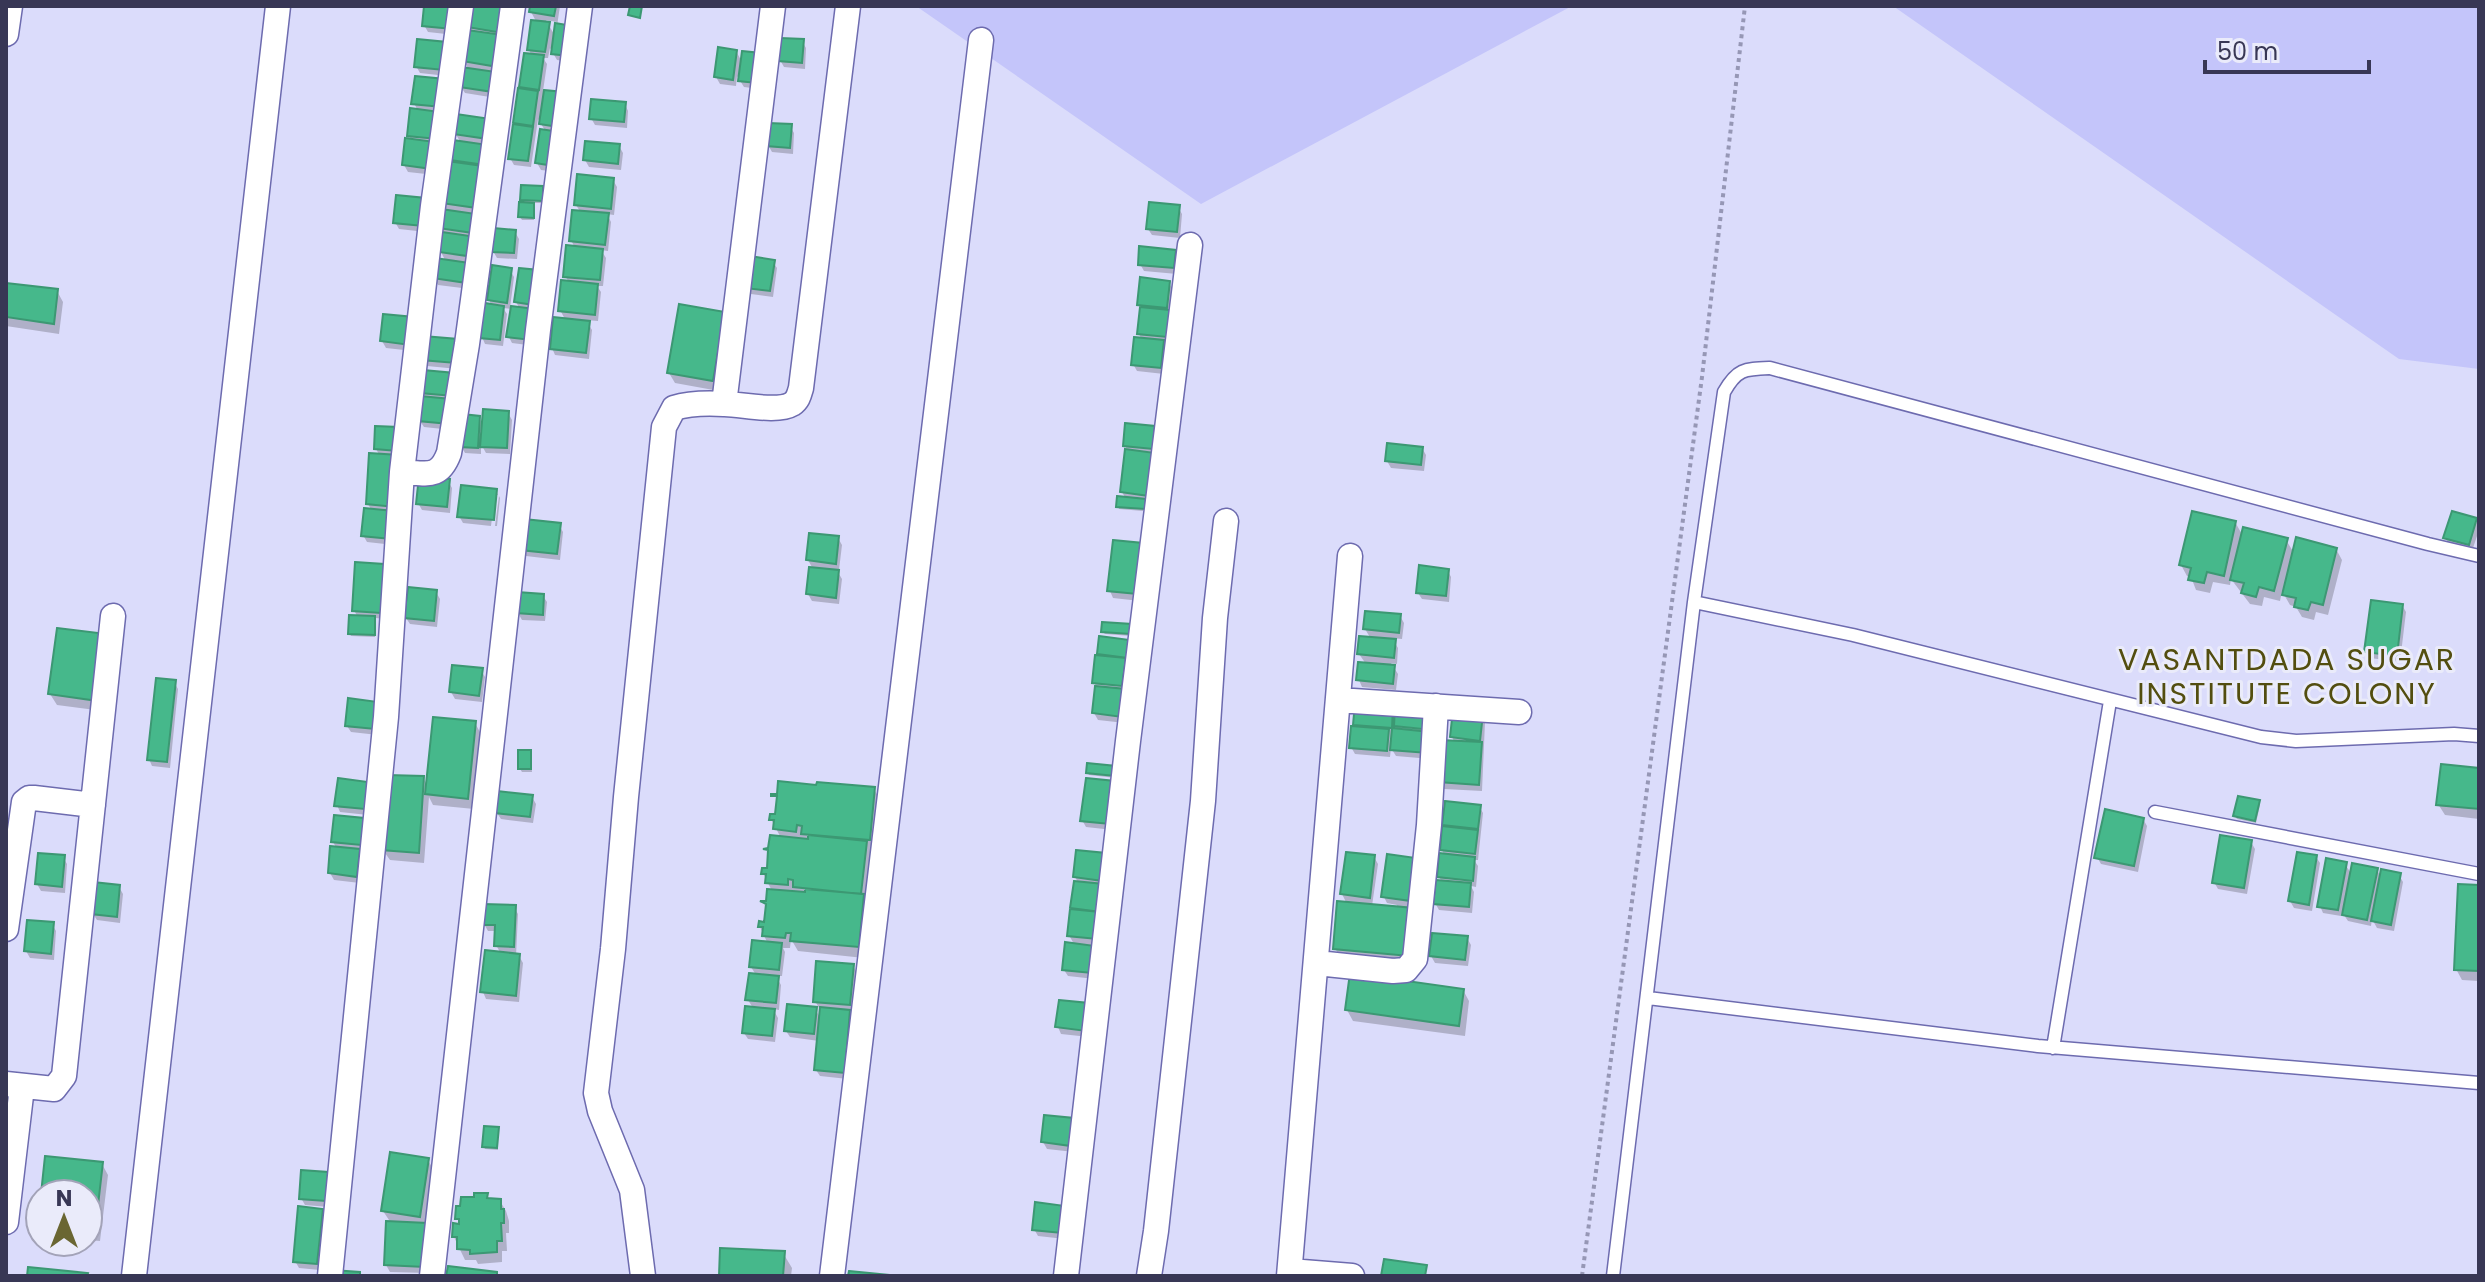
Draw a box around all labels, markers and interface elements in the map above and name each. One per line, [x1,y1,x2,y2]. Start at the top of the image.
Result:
scale bar [2205,24,2369,74]
text: 50 m [2217,35,2278,68]
district label: VASANTDADA SUGAR INSTITUTE COLONY [2118,638,2456,715]
north arrow [24,1178,104,1258]
text: N [56,1183,72,1214]

